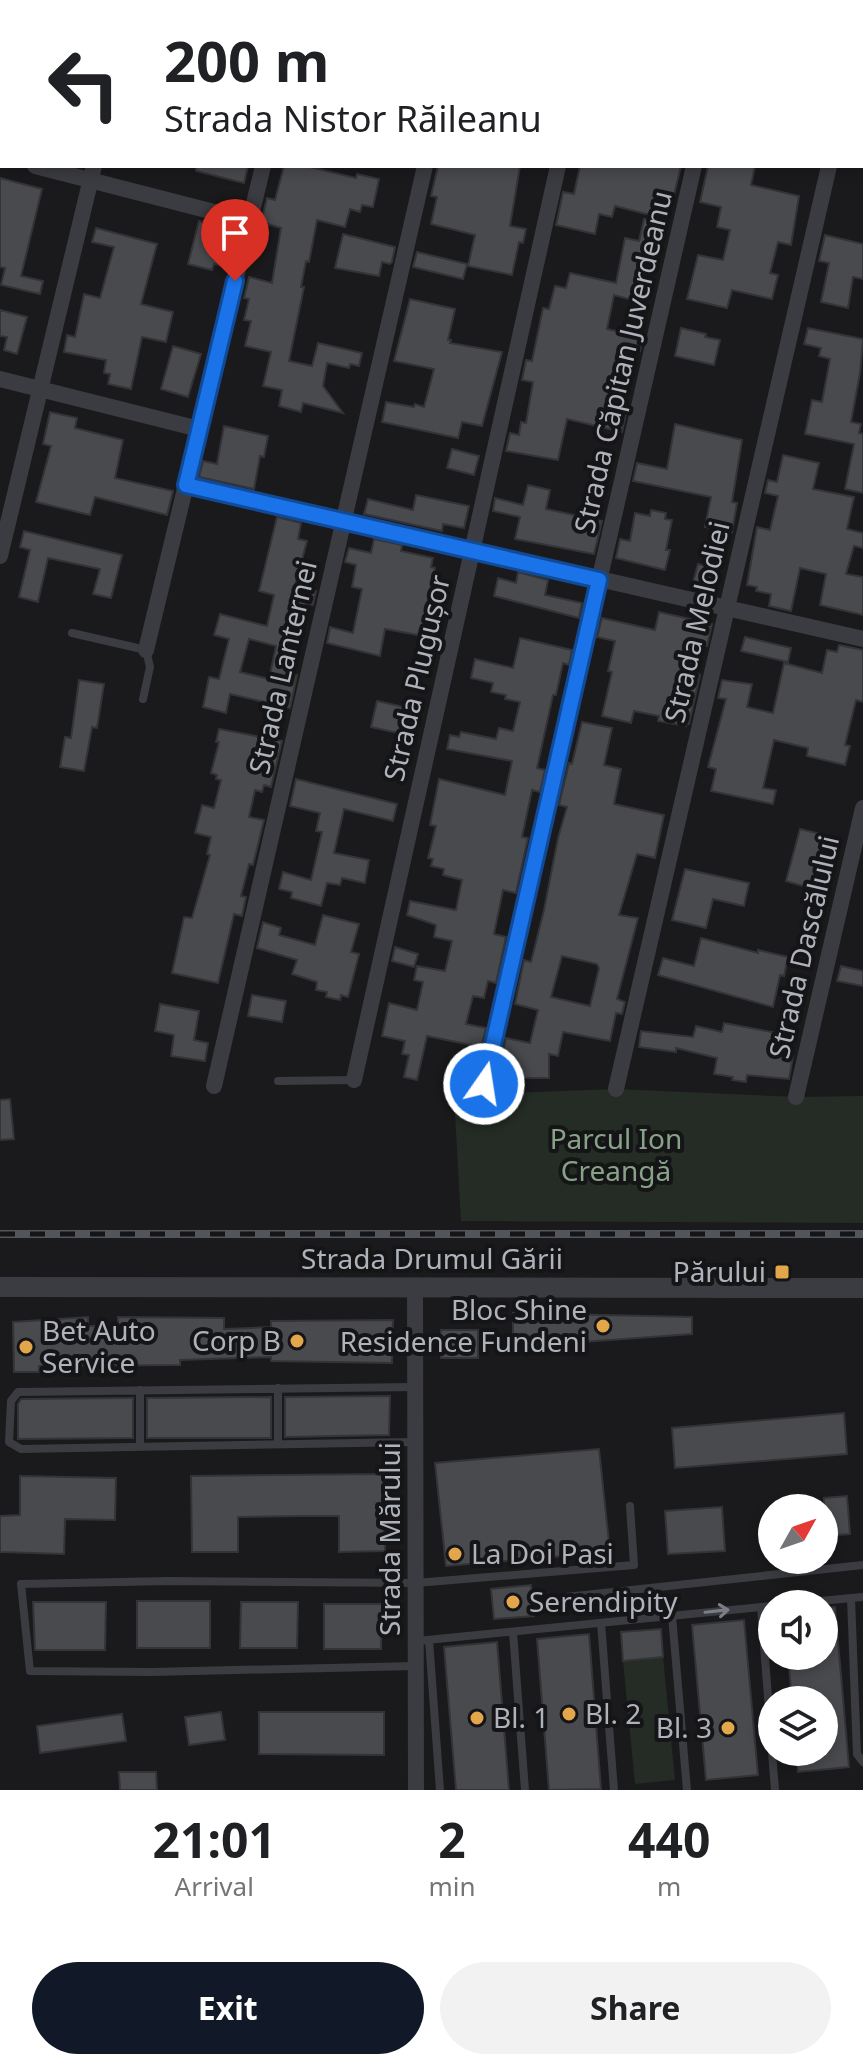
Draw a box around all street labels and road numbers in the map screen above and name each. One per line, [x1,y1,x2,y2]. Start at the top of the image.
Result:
street label: Strada Căpitan Juverdeanu [564,187,680,537]
street label: Strada Melodiei [654,518,738,726]
street label: Strada Lanternei [239,556,325,777]
street label: Strada Plugușor [374,571,458,785]
street label: Strada Dascălului [759,832,847,1062]
street label: Strada Drumul Gării [301,1239,563,1277]
street label: Strada Mărului [370,1442,408,1636]

